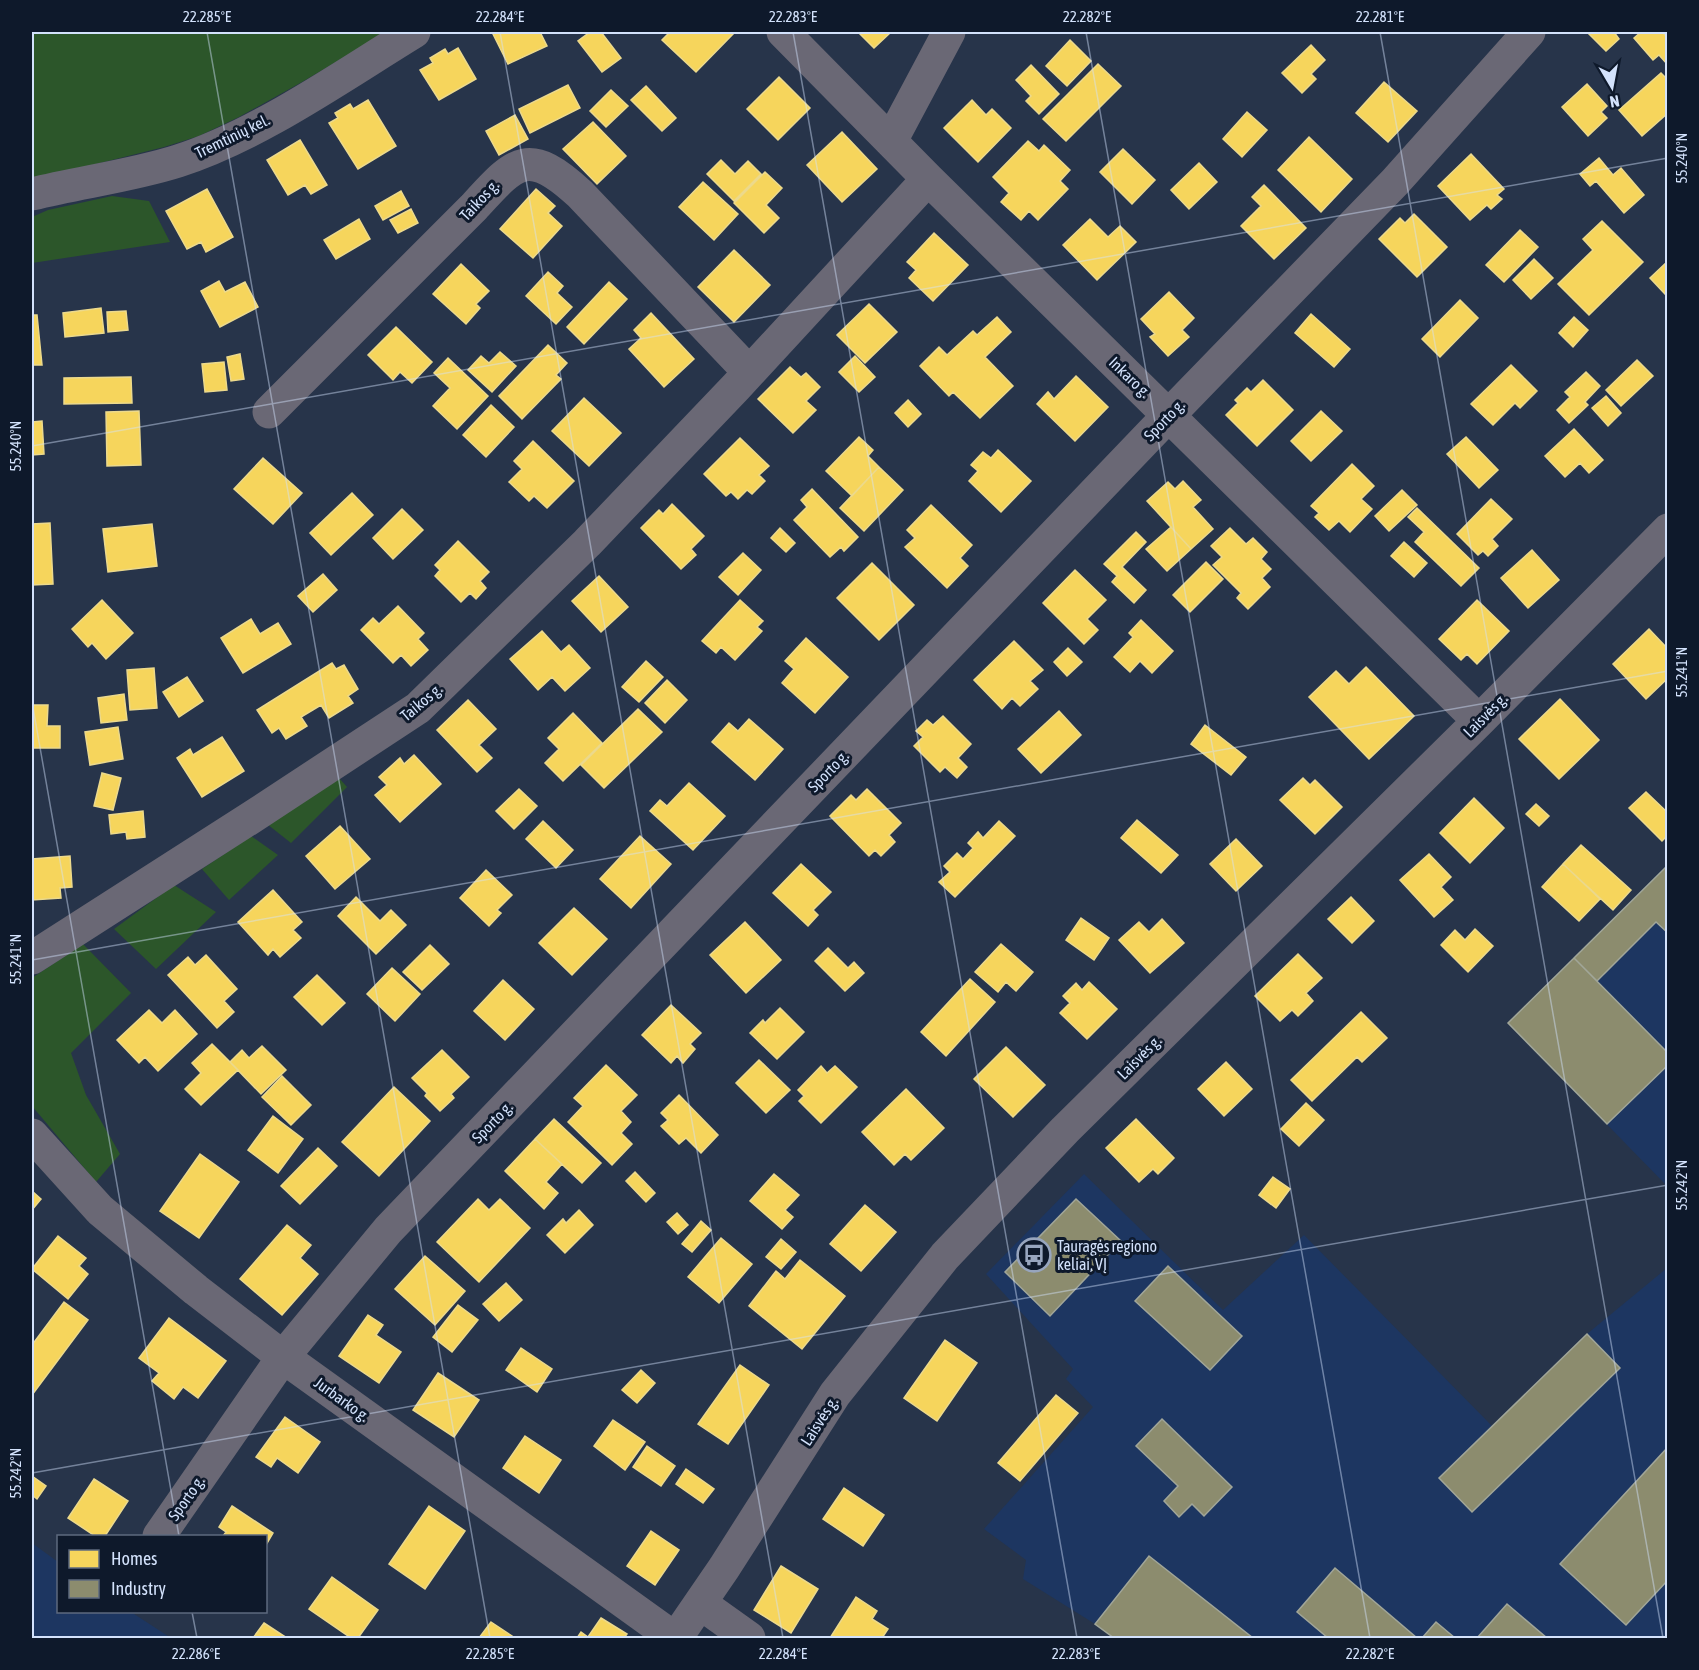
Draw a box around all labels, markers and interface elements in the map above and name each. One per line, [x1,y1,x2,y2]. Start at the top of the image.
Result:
text: 22.285°E [183,8,232,25]
text: 22.284°E [476,8,525,25]
text: 22.283°E [769,8,818,25]
text: 22.282°E [1063,8,1112,25]
text: 22.281°E [1356,8,1405,25]
north arrow [1582,57,1642,117]
text: N [1608,92,1621,111]
street label: Tremtinių kel. [192,110,273,163]
text: 55.240°N [1673,133,1690,183]
street label: Taikos g. [456,176,503,225]
street label: Inkaro g. [1105,353,1155,402]
street label: Sporto g. [1140,396,1189,445]
text: 55.240°N [7,421,24,471]
text: 55.241°N [1673,647,1690,697]
street label: Taikos g. [397,679,446,725]
street label: Laisvės g. [1459,689,1511,741]
street label: Sporto g. [804,747,853,796]
text: 55.241°N [7,934,24,984]
street label: Laisvės g. [1113,1031,1165,1083]
street label: Sporto g. [468,1098,517,1147]
text: 55.242°N [1673,1160,1690,1210]
bus stop icon: Tauragės regiono keliai, VĮ [1016,1237,1052,1273]
place label: Tauragės regiono keliai, VĮ [1057,1237,1157,1274]
street label: Jurbarko g. [310,1373,373,1426]
street label: Laisvės g. [797,1393,842,1449]
text: 55.242°N [7,1448,24,1498]
street label: Sporto g. [164,1472,209,1524]
legend [57,1535,267,1613]
text: Homes [111,1548,157,1569]
text: Industry [111,1578,166,1599]
text: 22.286°E [172,1645,221,1662]
text: 22.285°E [466,1645,515,1662]
text: 22.284°E [759,1645,808,1662]
text: 22.283°E [1052,1645,1101,1662]
text: 22.282°E [1346,1645,1395,1662]

